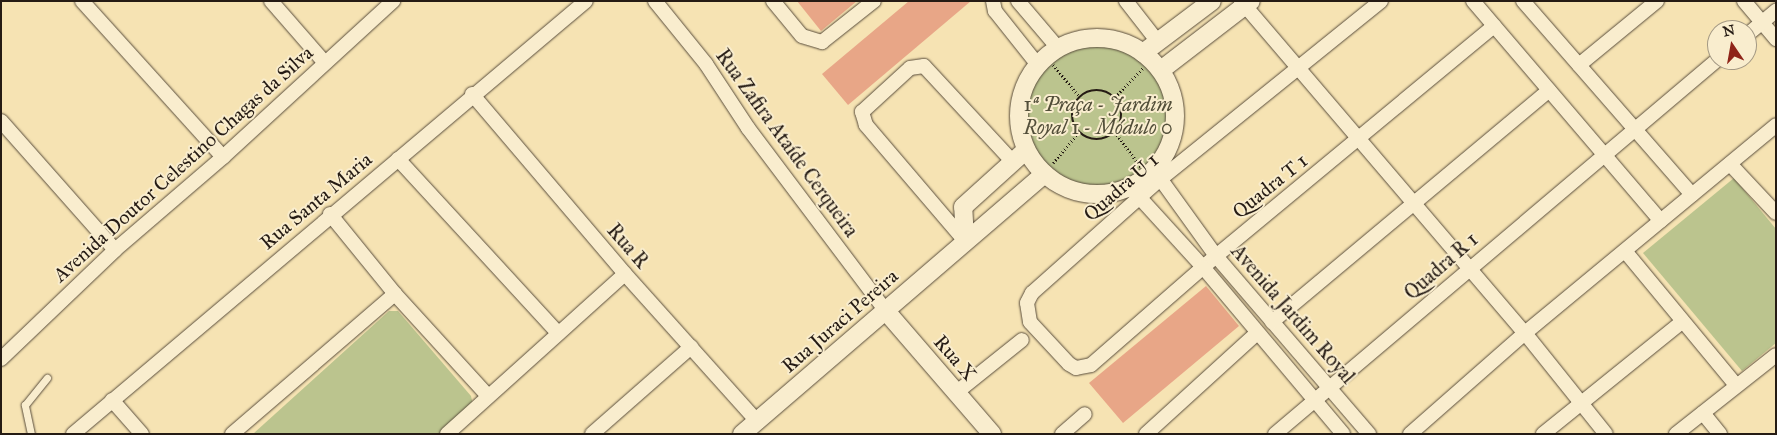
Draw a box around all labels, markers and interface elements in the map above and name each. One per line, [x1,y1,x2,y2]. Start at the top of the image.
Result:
north arrow [1707,20,1757,70]
text: N [1721,21,1737,40]
street label: Avenida Doutor Celestino Chagas da Silva [48,41,318,287]
street label: Rua Zafira Ataíde Cerqueira [711,44,863,242]
park label: 1ª Praça - Jardim Royal 1 - Módulo 0 [1023,92,1173,139]
street label: Rua Santa Maria [255,147,377,255]
street label: Quadra U 1 [1079,148,1163,226]
street label: Quadra T 1 [1228,149,1312,223]
street label: Rua R [602,219,654,273]
street label: Quadra R 1 [1399,227,1483,305]
street label: Avenida Jardim Royal [1226,239,1360,389]
street label: Rua Juraci Pereira [777,264,903,378]
street label: Rua X [929,330,981,386]

